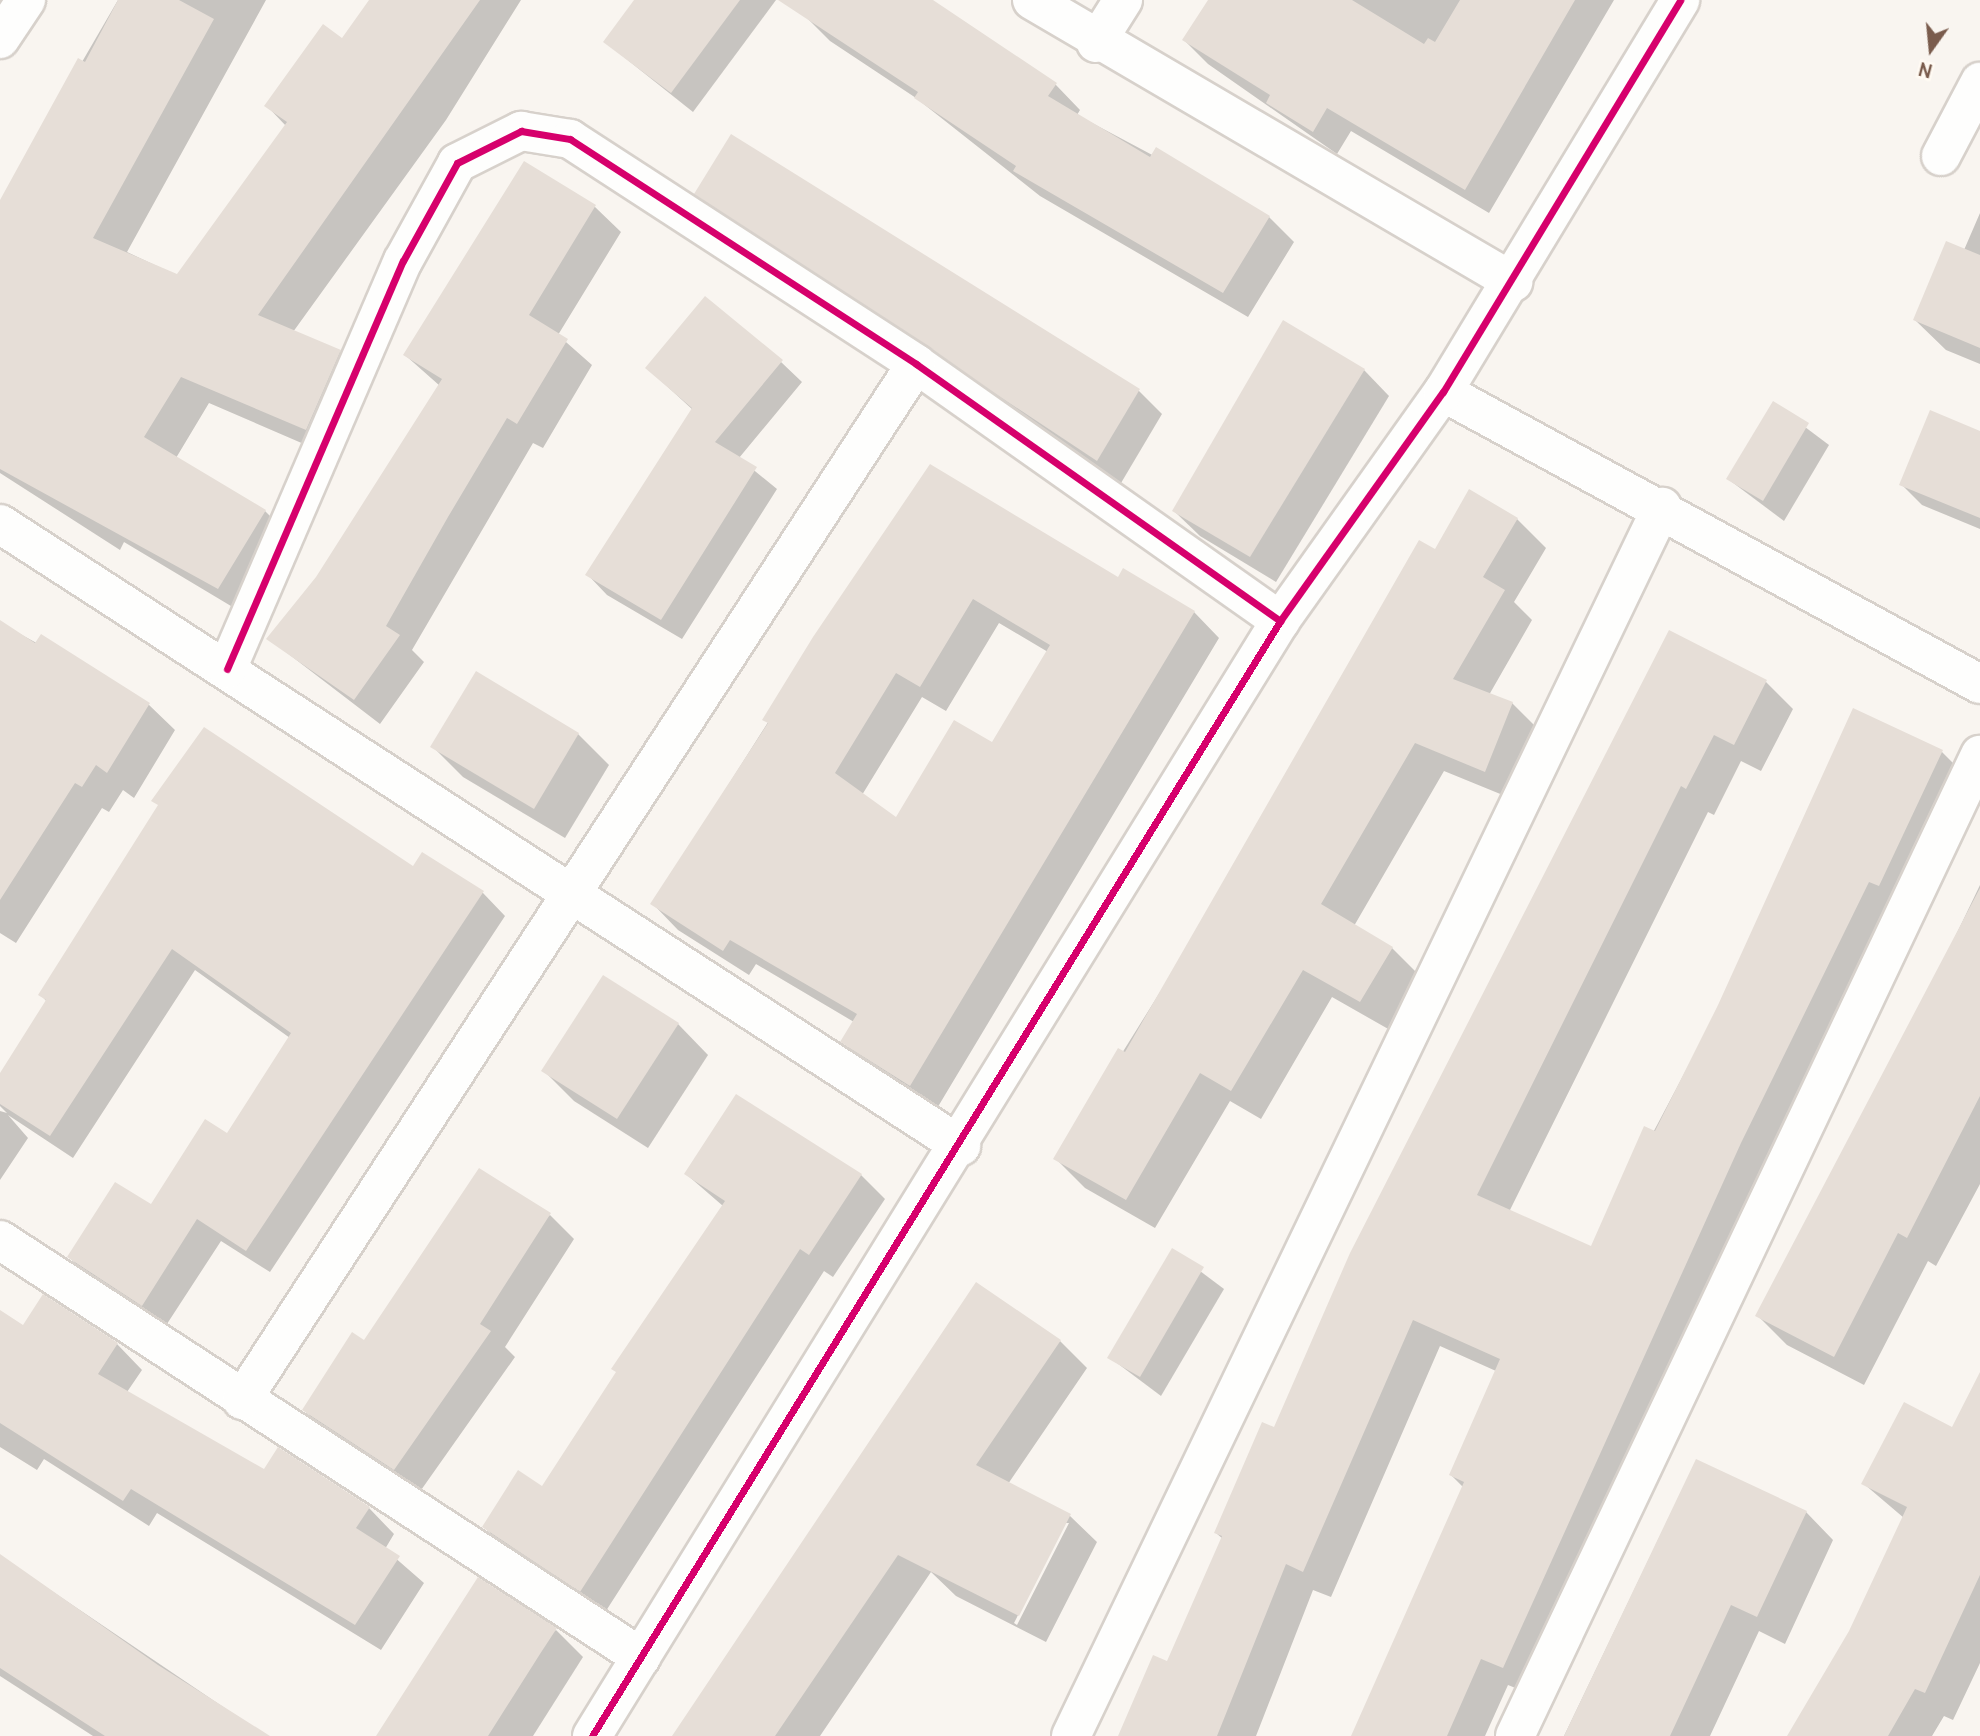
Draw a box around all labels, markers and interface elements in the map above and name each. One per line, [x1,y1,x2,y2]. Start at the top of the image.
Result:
north arrow [1896,14,1966,84]
text: N [1916,57,1935,83]

